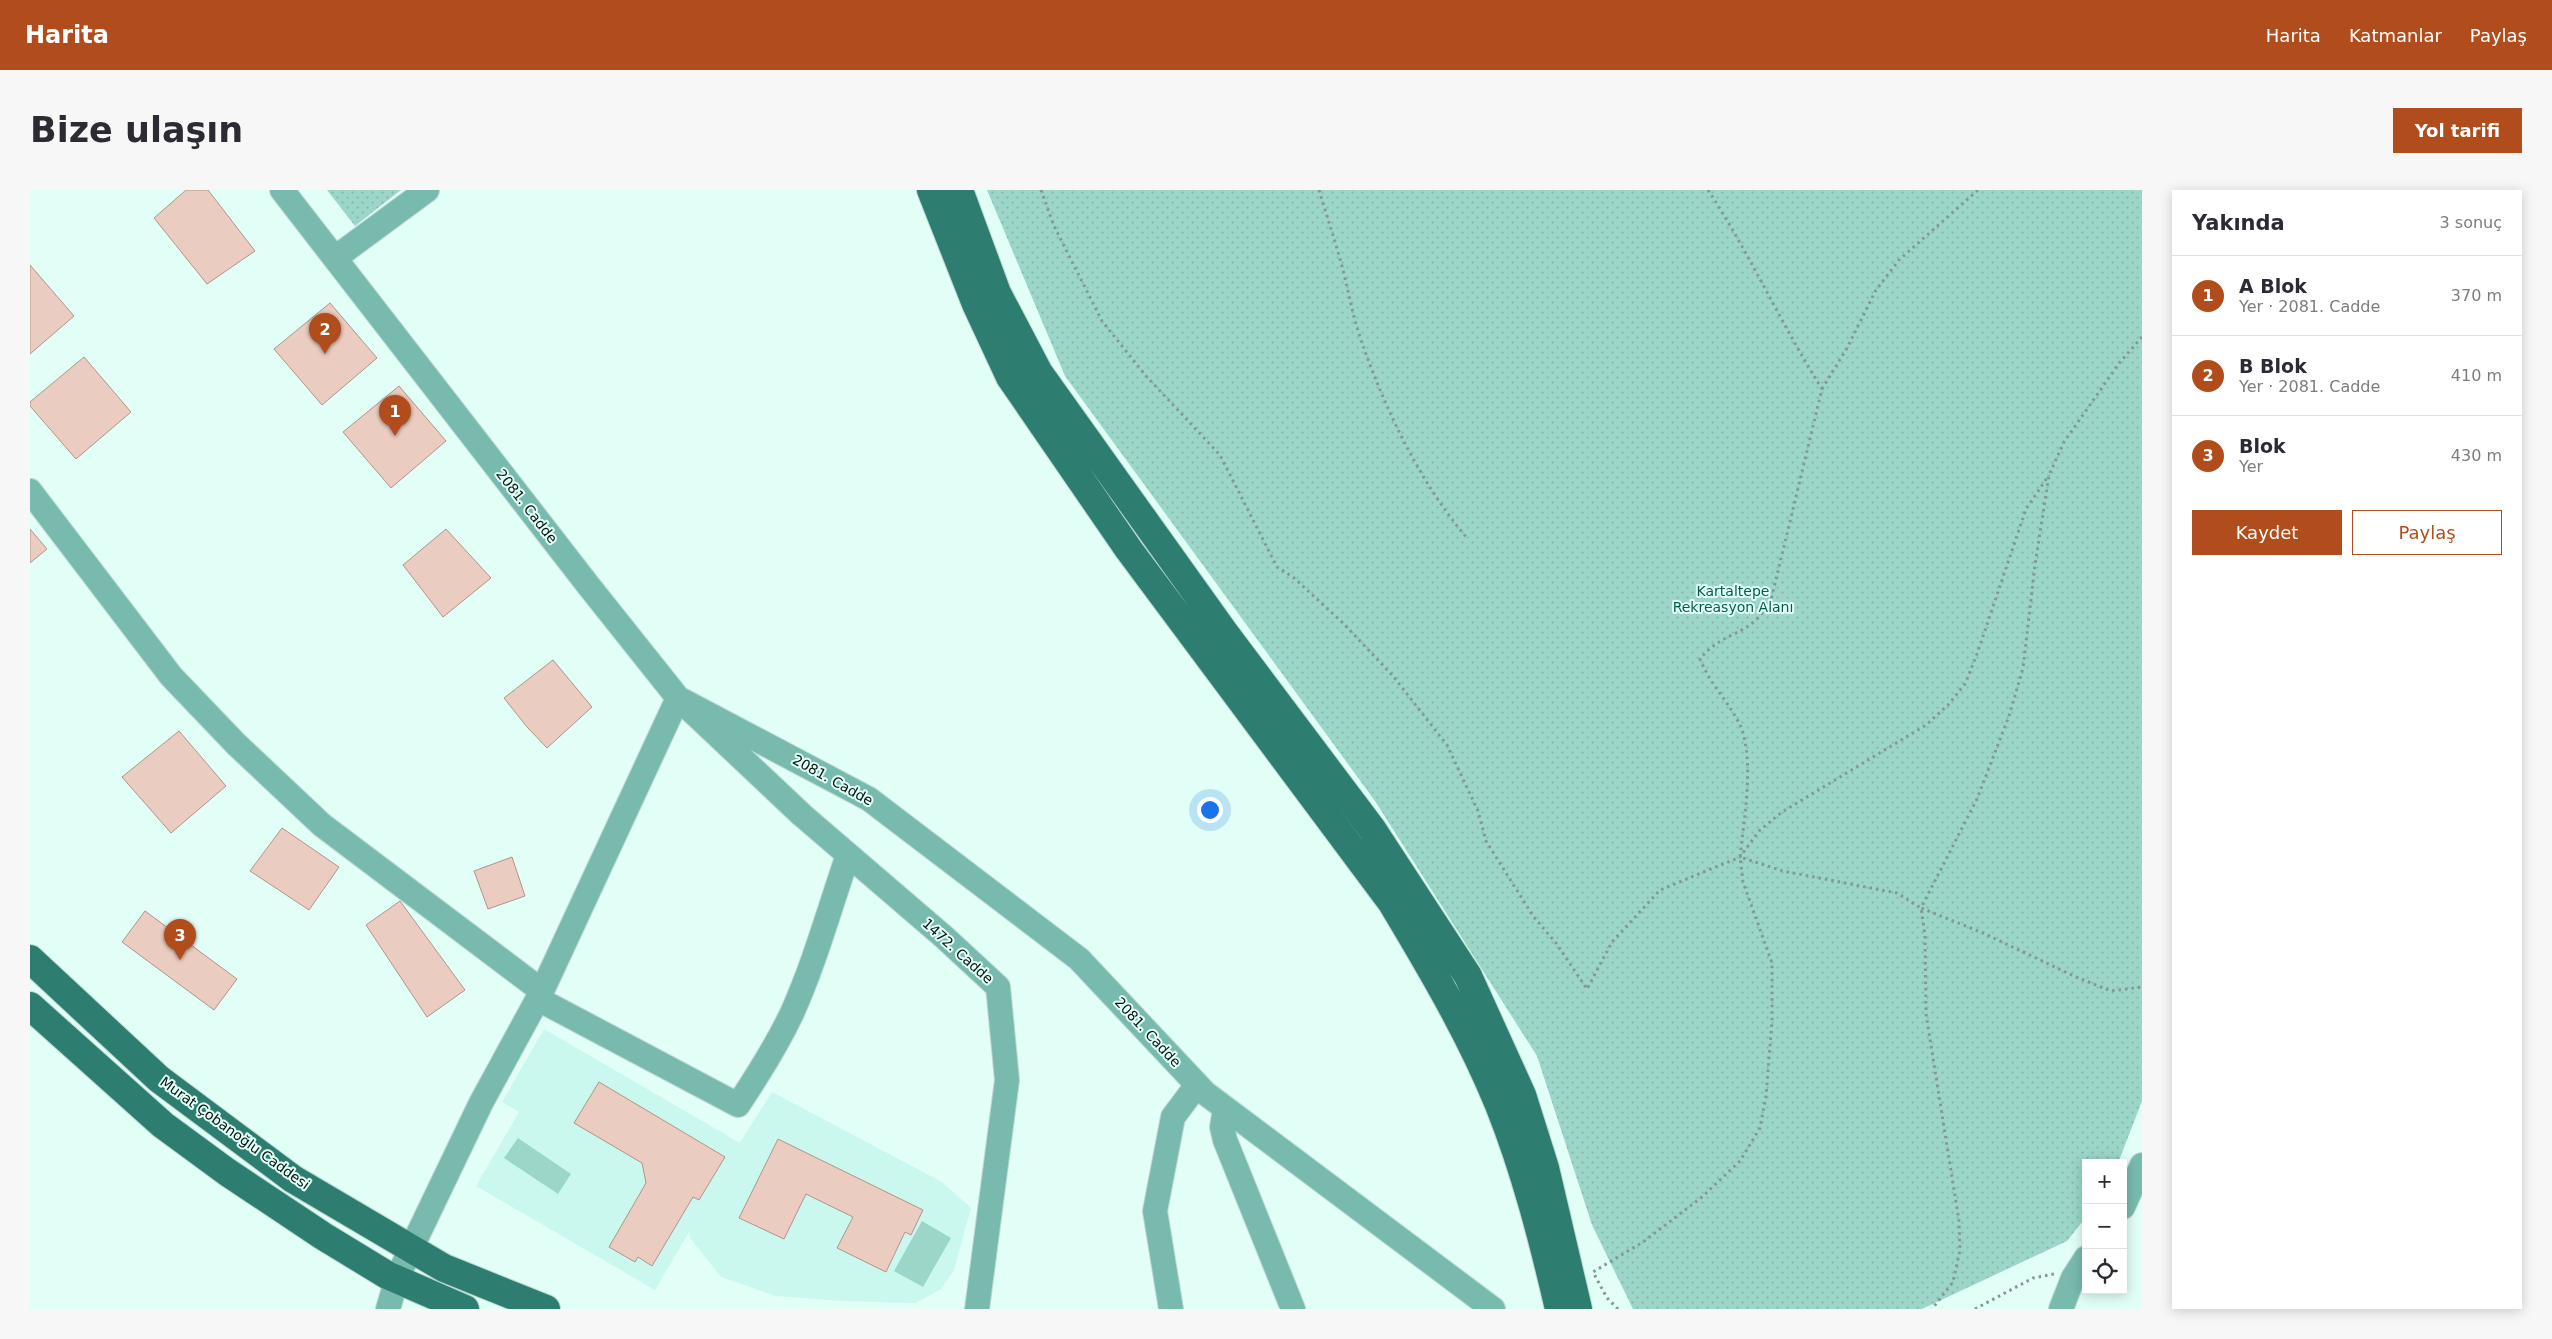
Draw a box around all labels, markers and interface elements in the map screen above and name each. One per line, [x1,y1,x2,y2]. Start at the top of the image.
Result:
text: Harita [25,21,109,49]
text: Harita [2266,25,2321,46]
text: Katmanlar [2349,25,2442,46]
text: Paylaş [2470,25,2527,46]
button: Yol tarifi [2393,108,2522,153]
text: Bize ulaşın [30,110,243,150]
text: Yakında [2192,211,2285,235]
text: 3 sonuç [2440,213,2502,232]
text: A Blok [2239,275,2307,297]
text: 1 [2202,286,2214,305]
text: 370 m [2451,286,2502,305]
text: Yer · 2081. Cadde [2239,297,2380,316]
pin: 2 [309,313,341,354]
text: B Blok [2239,355,2307,377]
text: 2 [2202,366,2214,385]
text: 410 m [2451,366,2502,385]
text: Yer · 2081. Cadde [2239,377,2380,396]
pin: 1 [379,395,411,436]
text: Blok [2239,435,2286,457]
text: 3 [2202,446,2214,465]
text: 430 m [2451,446,2502,465]
text: Yer [2239,457,2263,476]
street label: 2081. Cadde [493,466,561,546]
button: Kaydet [2192,510,2342,555]
button: Paylaş [2352,510,2502,555]
park label: Kartaltepe Rekreasyon Alanı [1673,583,1793,615]
street label: 2081. Cadde [790,751,876,809]
your location [1197,797,1223,823]
street label: 1472. Cadde [919,915,997,987]
pin: 3 [164,919,196,960]
street label: 2081. Cadde [1112,994,1184,1070]
street label: Murat Çobanoğlu Caddesi [157,1073,313,1193]
map controls [2082,1159,2127,1294]
button: + [2082,1159,2127,1204]
button: − [2082,1204,2127,1249]
button: locate [2082,1249,2127,1294]

